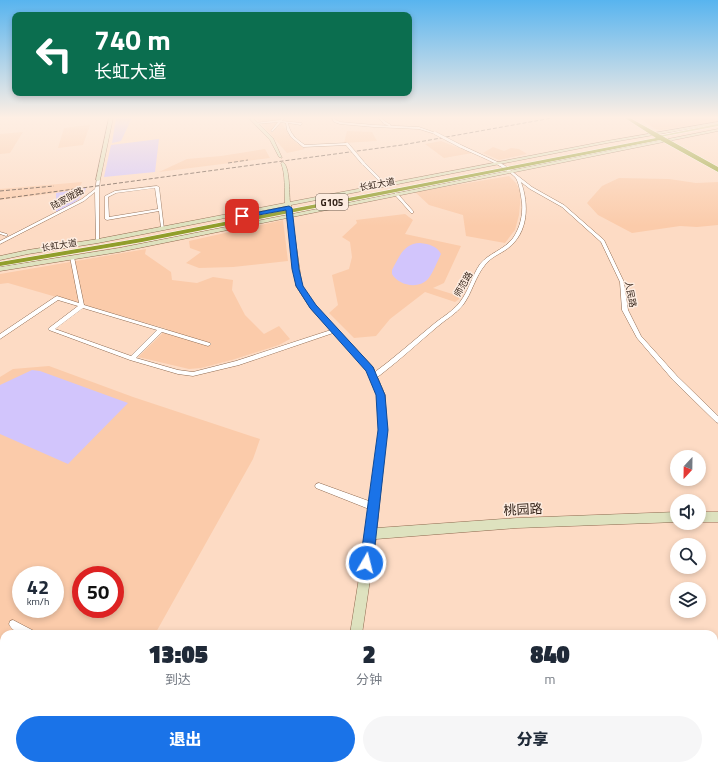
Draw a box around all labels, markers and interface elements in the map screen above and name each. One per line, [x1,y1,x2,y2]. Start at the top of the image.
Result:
text: 740 m [94,18,171,61]
icon: left [28,28,80,80]
text: 长虹大道 [94,58,166,85]
street label: 长虹大道 [358,174,396,194]
street label: 陆家陇路 [48,184,86,212]
road number: G105 [316,194,348,210]
pin [225,199,259,233]
icon: arrive [231,205,253,227]
street label: 长虹大道 [40,236,78,254]
street label: 师范路 [451,269,475,299]
street label: 人民路 [622,280,640,308]
north arrow [670,450,706,486]
map controls [670,450,706,618]
button: sound [670,494,706,530]
street label: 桃园路 [503,498,543,520]
button: search [670,538,706,574]
position arrow [345,542,387,584]
speed limit sign: 50 [72,566,124,618]
text: 42 [27,571,49,602]
button: layers [670,582,706,618]
text: km/h [27,594,49,609]
text: 13:05 [148,636,208,672]
text: 2 [362,636,376,672]
text: 840 [530,636,570,672]
text: 到达 [165,669,191,689]
text: 分钟 [356,669,382,689]
text: m [545,669,555,689]
button: 退出 [16,716,355,762]
button: 分享 [363,716,702,762]

